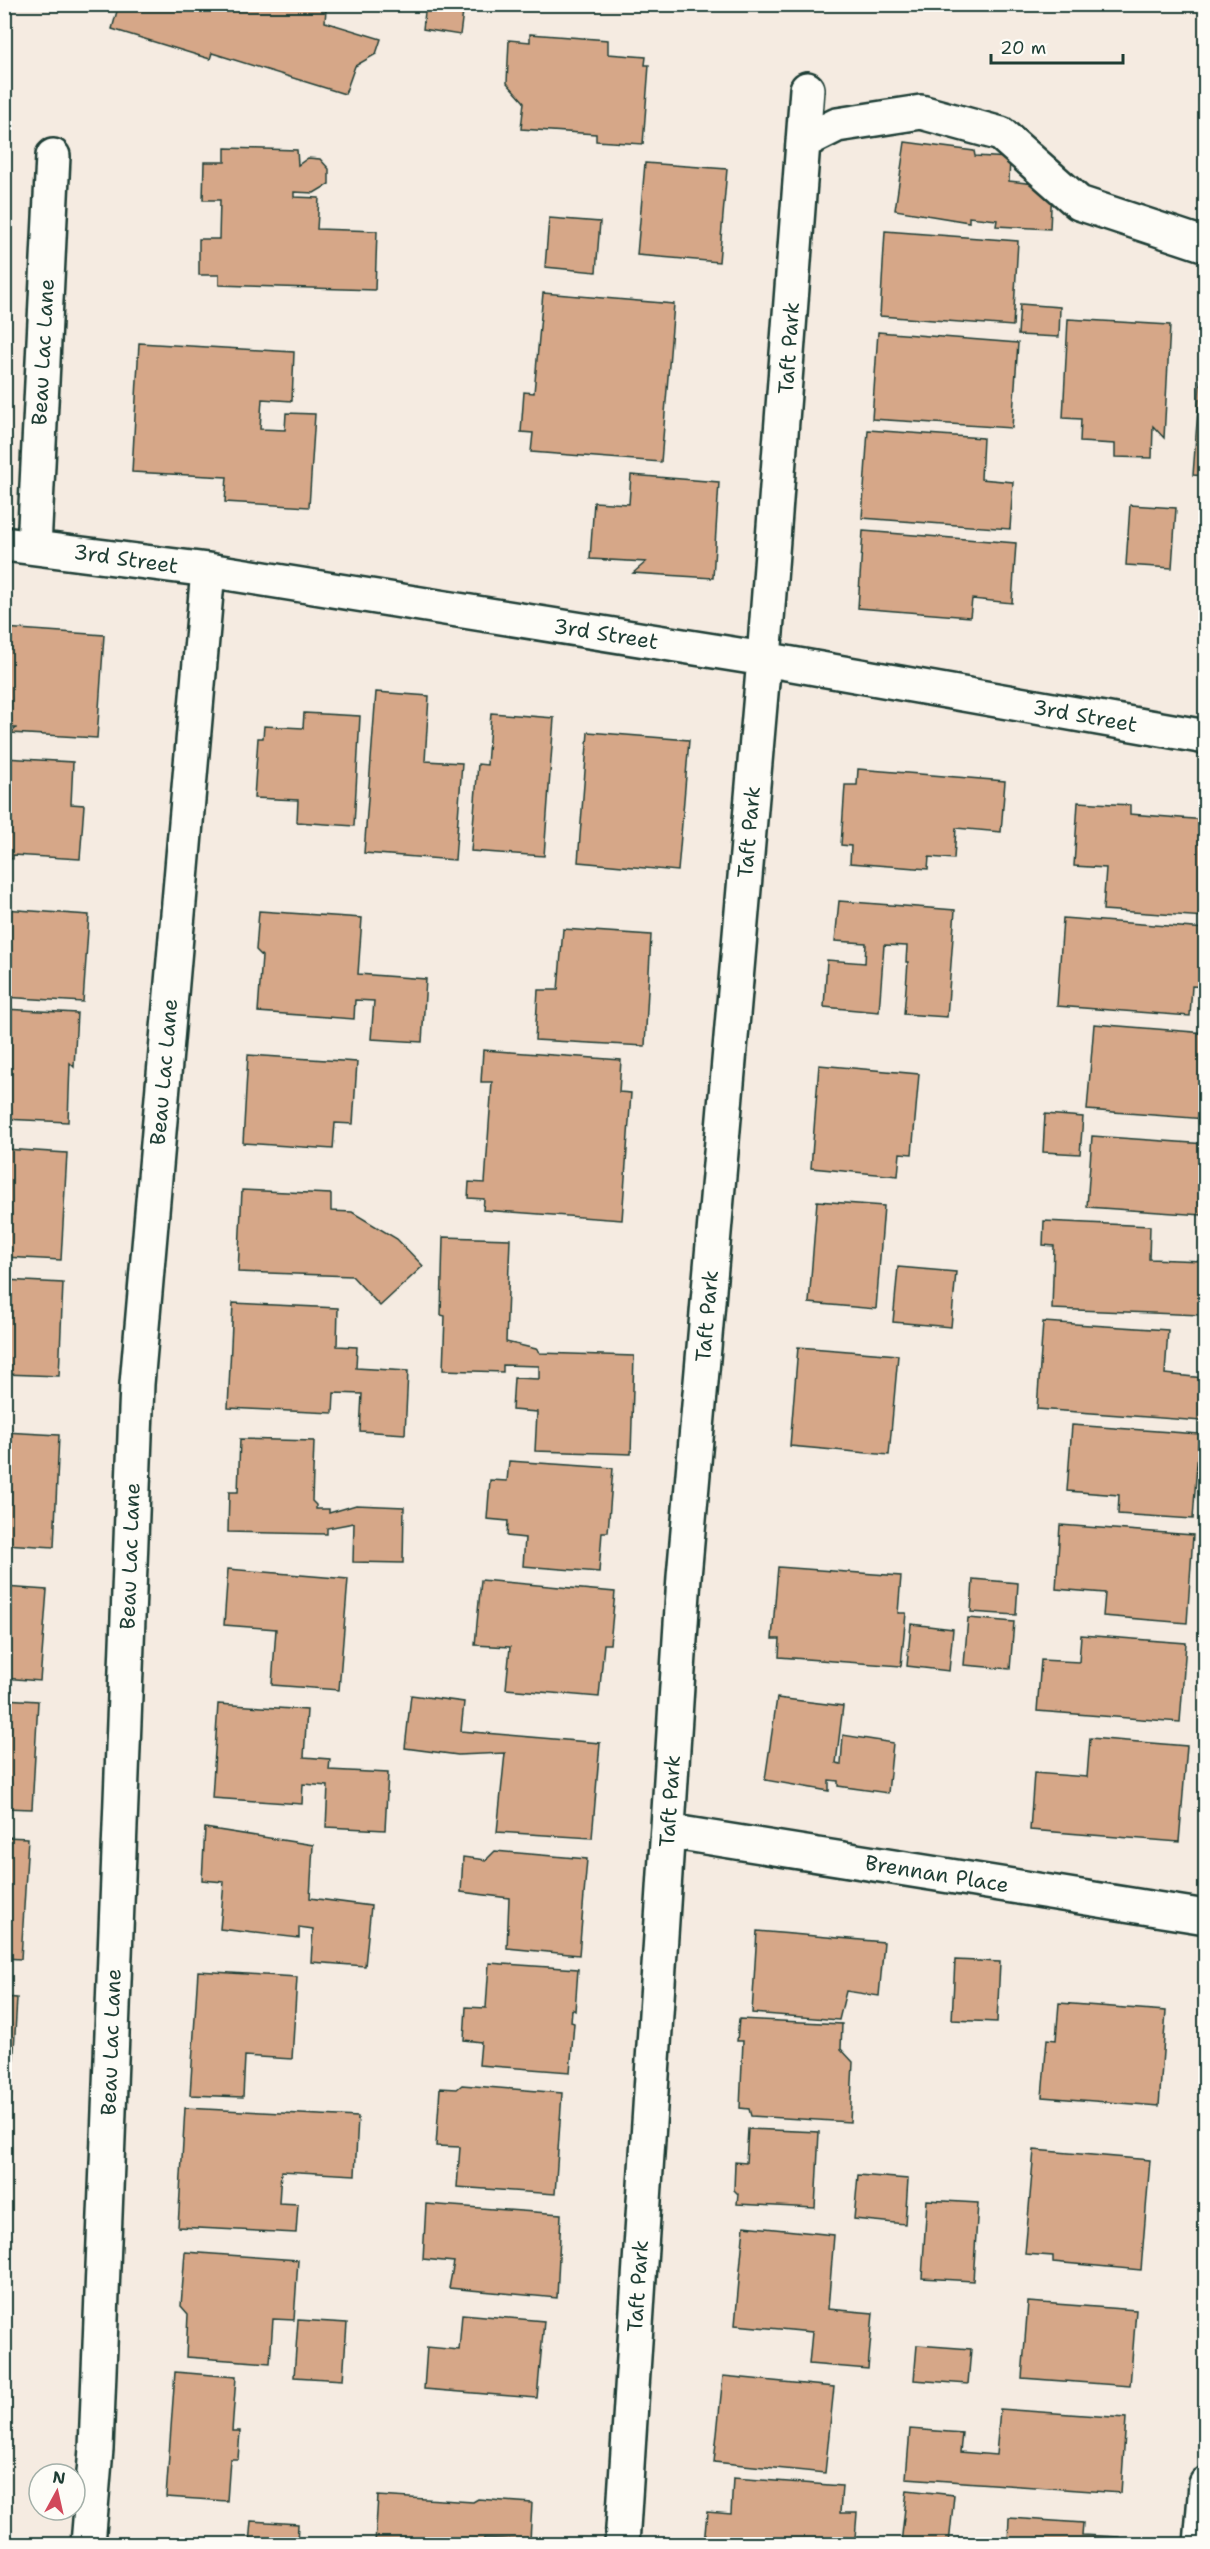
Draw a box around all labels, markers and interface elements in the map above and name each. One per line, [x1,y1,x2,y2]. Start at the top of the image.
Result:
scale bar [991,27,1123,65]
text: 20 m [1000,36,1046,60]
street label: Beau Lac Lane [25,278,61,426]
street label: Taft Park [772,301,806,395]
street label: 3rd Street [72,538,180,580]
street label: 3rd Street [552,612,660,656]
street label: 3rd Street [1031,693,1139,739]
street label: Taft Park [731,785,767,879]
street label: Beau Lac Lane [144,998,184,1146]
street label: Taft Park [689,1269,725,1363]
street label: Beau Lac Lane [113,1482,147,1630]
street label: Taft Park [653,1754,687,1848]
street label: Brennan Place [863,1849,1011,1899]
street label: Beau Lac Lane [94,1968,128,2116]
street label: Taft Park [621,2239,655,2333]
north arrow [27,2462,87,2522]
text: N [51,2466,67,2489]

